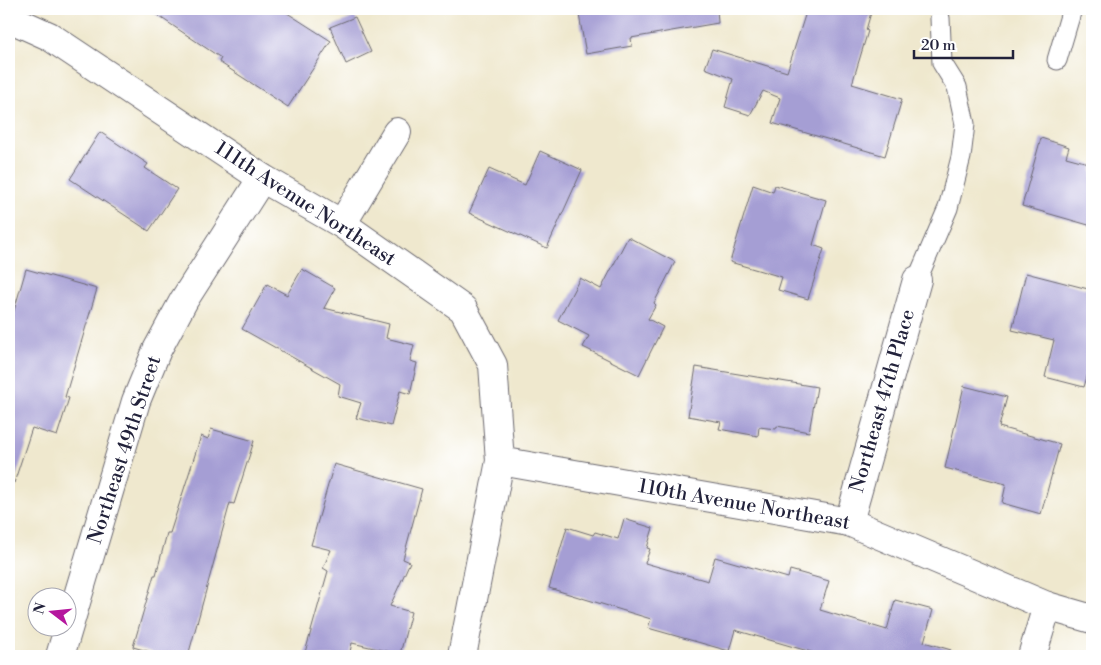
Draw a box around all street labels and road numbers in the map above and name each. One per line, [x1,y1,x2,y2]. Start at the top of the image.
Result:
street label: 111th Avenue Northeast [210,136,400,272]
street label: Northeast 47th Place [845,307,921,495]
street label: Northeast 49th Street [83,353,167,547]
street label: 110th Avenue Northeast [636,474,852,536]

